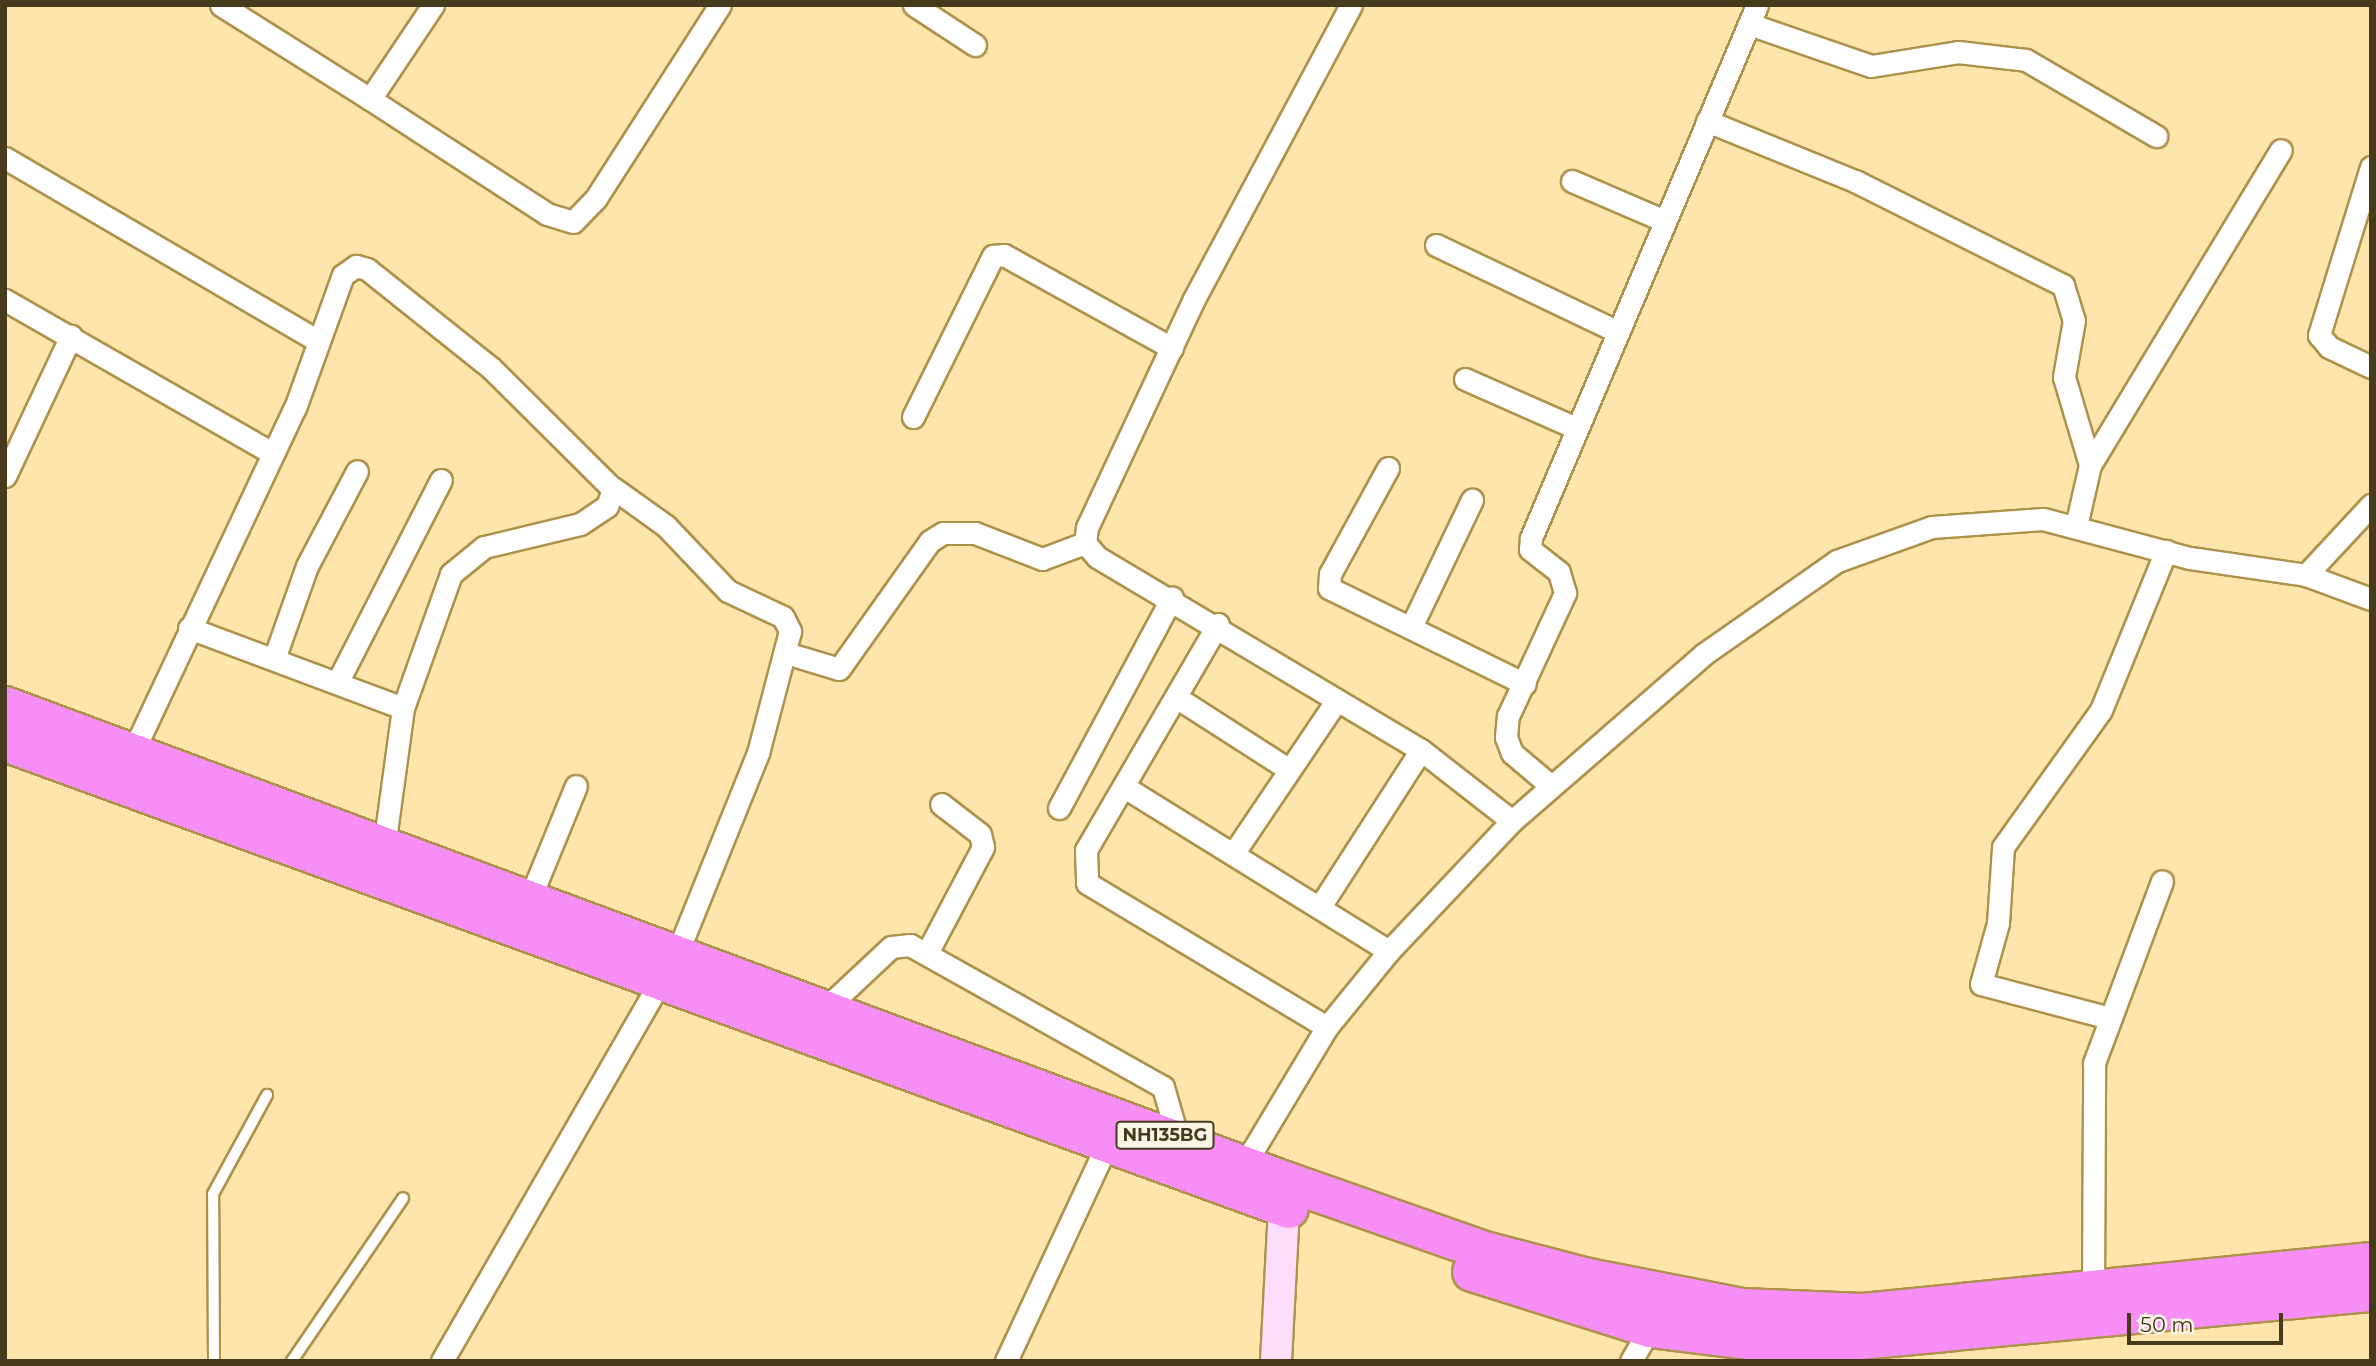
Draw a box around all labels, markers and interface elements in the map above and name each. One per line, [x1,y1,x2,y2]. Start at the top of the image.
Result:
road number: NH135BG [1114,1120,1216,1150]
scale bar [2131,1300,2287,1344]
text: 50 m [2140,1312,2194,1337]

